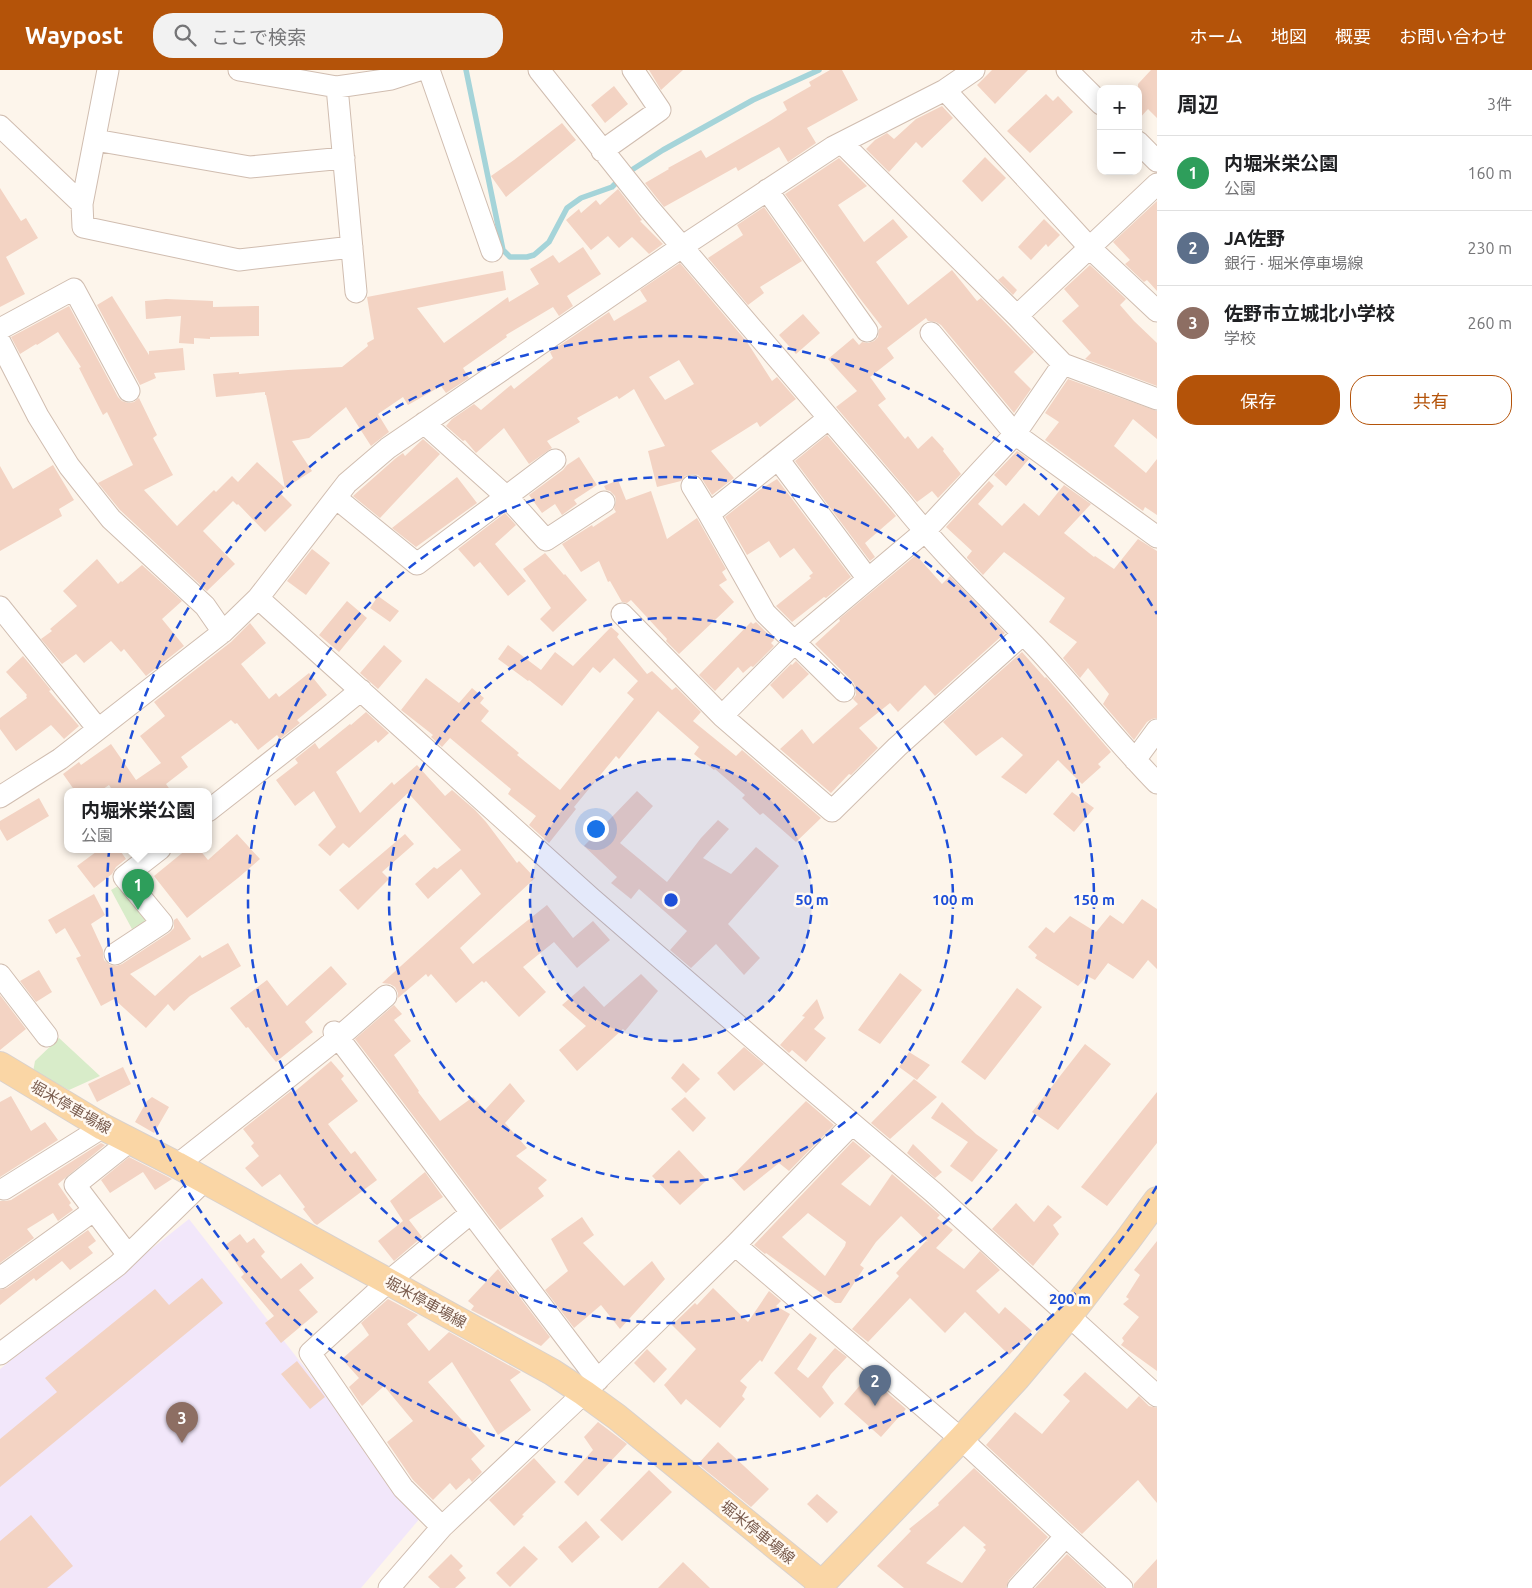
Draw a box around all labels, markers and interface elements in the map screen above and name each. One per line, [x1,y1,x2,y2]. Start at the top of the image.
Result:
search box [153,13,503,58]
icon: search [171,21,199,49]
text: Waypost [25,22,123,49]
text: ここで検索 [211,26,306,48]
text: ホーム [1190,26,1243,46]
text: 地図 [1271,26,1307,46]
text: 概要 [1335,26,1371,46]
text: お問い合わせ [1399,26,1507,46]
map controls [1097,85,1142,175]
button: + [1097,85,1142,130]
text: 周辺 [1177,92,1219,116]
text: 3件 [1487,95,1512,113]
button: − [1097,130,1142,175]
text: 内堀米栄公園 [1224,152,1338,174]
text: 1 [1188,164,1198,182]
text: 160 m [1467,164,1512,182]
text: 公園 [1224,179,1256,197]
text: JA佐野 [1224,227,1285,249]
text: 2 [1188,239,1198,257]
text: 230 m [1467,239,1512,257]
text: 銀行 · 堀米停車場線 [1224,254,1363,272]
text: 佐野市立城北小学校 [1224,302,1395,324]
text: 3 [1188,314,1198,332]
text: 260 m [1467,314,1512,332]
text: 学校 [1224,329,1256,347]
button: 保存 [1177,375,1340,425]
button: 共有 [1350,375,1512,425]
popup [64,788,212,853]
text: 内堀米栄公園 [81,799,195,821]
your location [583,816,609,842]
text: 公園 [81,826,113,844]
pin: 1 [122,869,154,910]
centre of rings [662,891,680,909]
text: 50 m [795,891,829,908]
text: 100 m [932,891,974,908]
text: 150 m [1073,891,1115,908]
street label: 堀米停車場線 [28,1077,114,1137]
street label: 堀米停車場線 [383,1273,469,1331]
text: 200 m [1049,1290,1091,1307]
pin: 2 [859,1365,891,1406]
pin: 3 [166,1402,198,1443]
street label: 堀米停車場線 [718,1497,798,1567]

